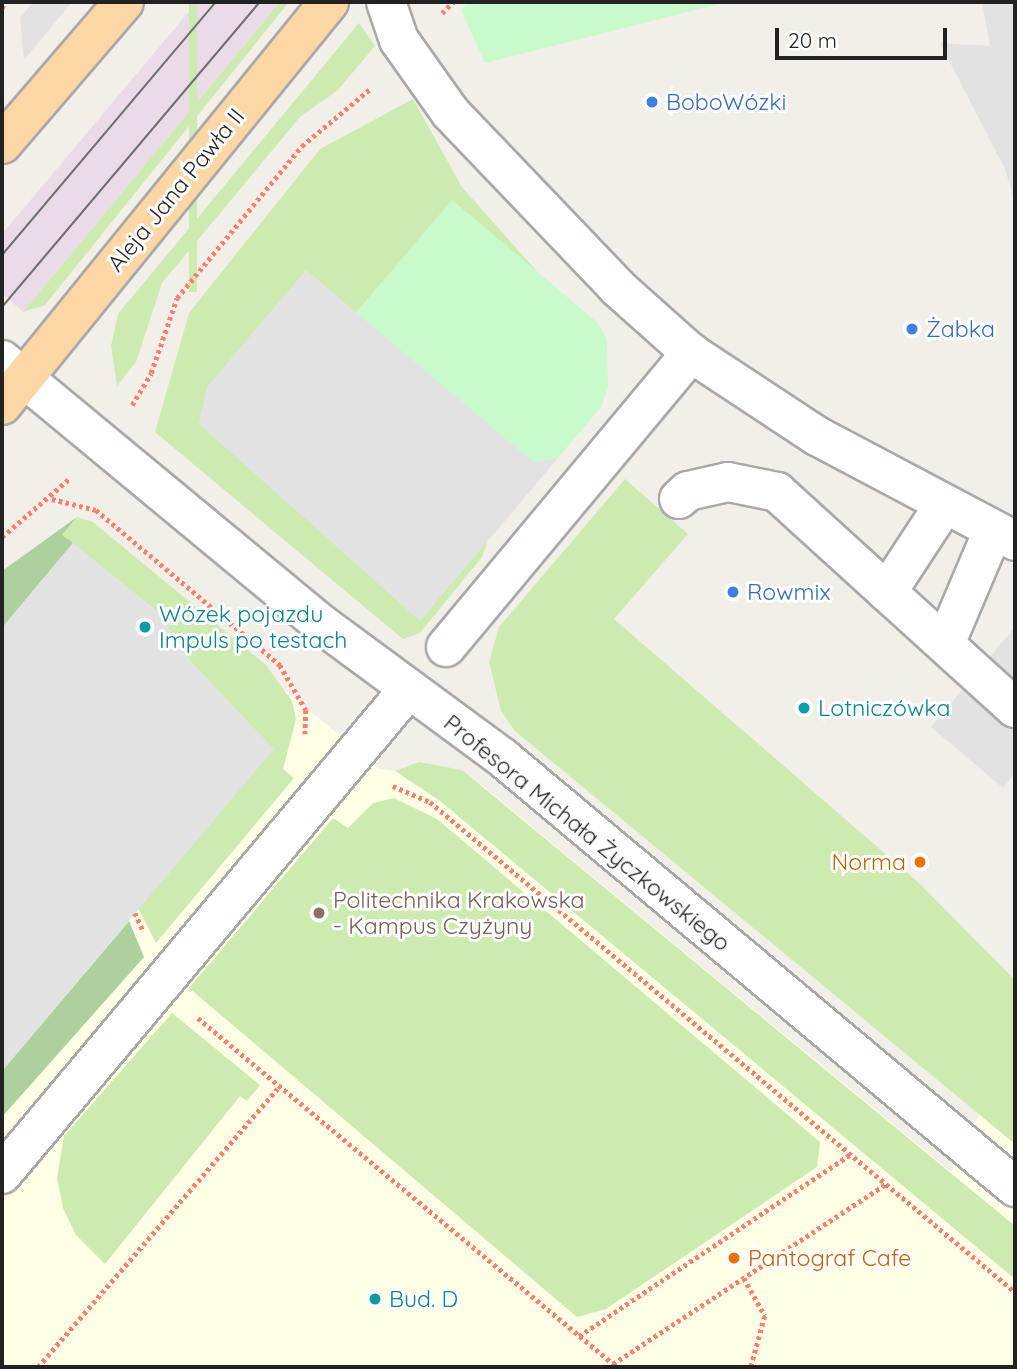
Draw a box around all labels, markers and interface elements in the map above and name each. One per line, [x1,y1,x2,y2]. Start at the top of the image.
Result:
scale bar [779,14,950,58]
text: 20 m [788,27,837,53]
place label: BoboWózki [666,88,786,116]
marker: BoboWózki [644,94,660,110]
street label: Aleja Jana Pawła II [102,103,250,277]
place label: Żabka [926,315,995,343]
marker: Żabka [904,321,920,337]
place label: Rowmix [747,578,831,606]
marker: Rowmix [725,584,741,600]
place label: Wózek pojazdu Impuls po testach [159,600,347,654]
marker: Wózek pojazdu Impuls po testach [137,619,153,635]
place label: Lotniczówka [818,694,950,722]
marker: Lotniczówka [796,700,812,716]
street label: Profesora Michała Życzkowskiego [438,709,736,957]
place label: Norma [832,848,906,876]
marker: Norma [912,854,928,870]
place label: Politechnika Krakowska - Kampus Czyżyny [333,886,585,940]
marker: Politechnika Krakowska - Kampus Czyżyny [311,905,327,921]
place label: Pantograf Cafe [748,1244,911,1272]
marker: Pantograf Cafe [726,1250,742,1266]
place label: Bud. D [389,1285,458,1313]
marker: Bud. D [367,1291,383,1307]

